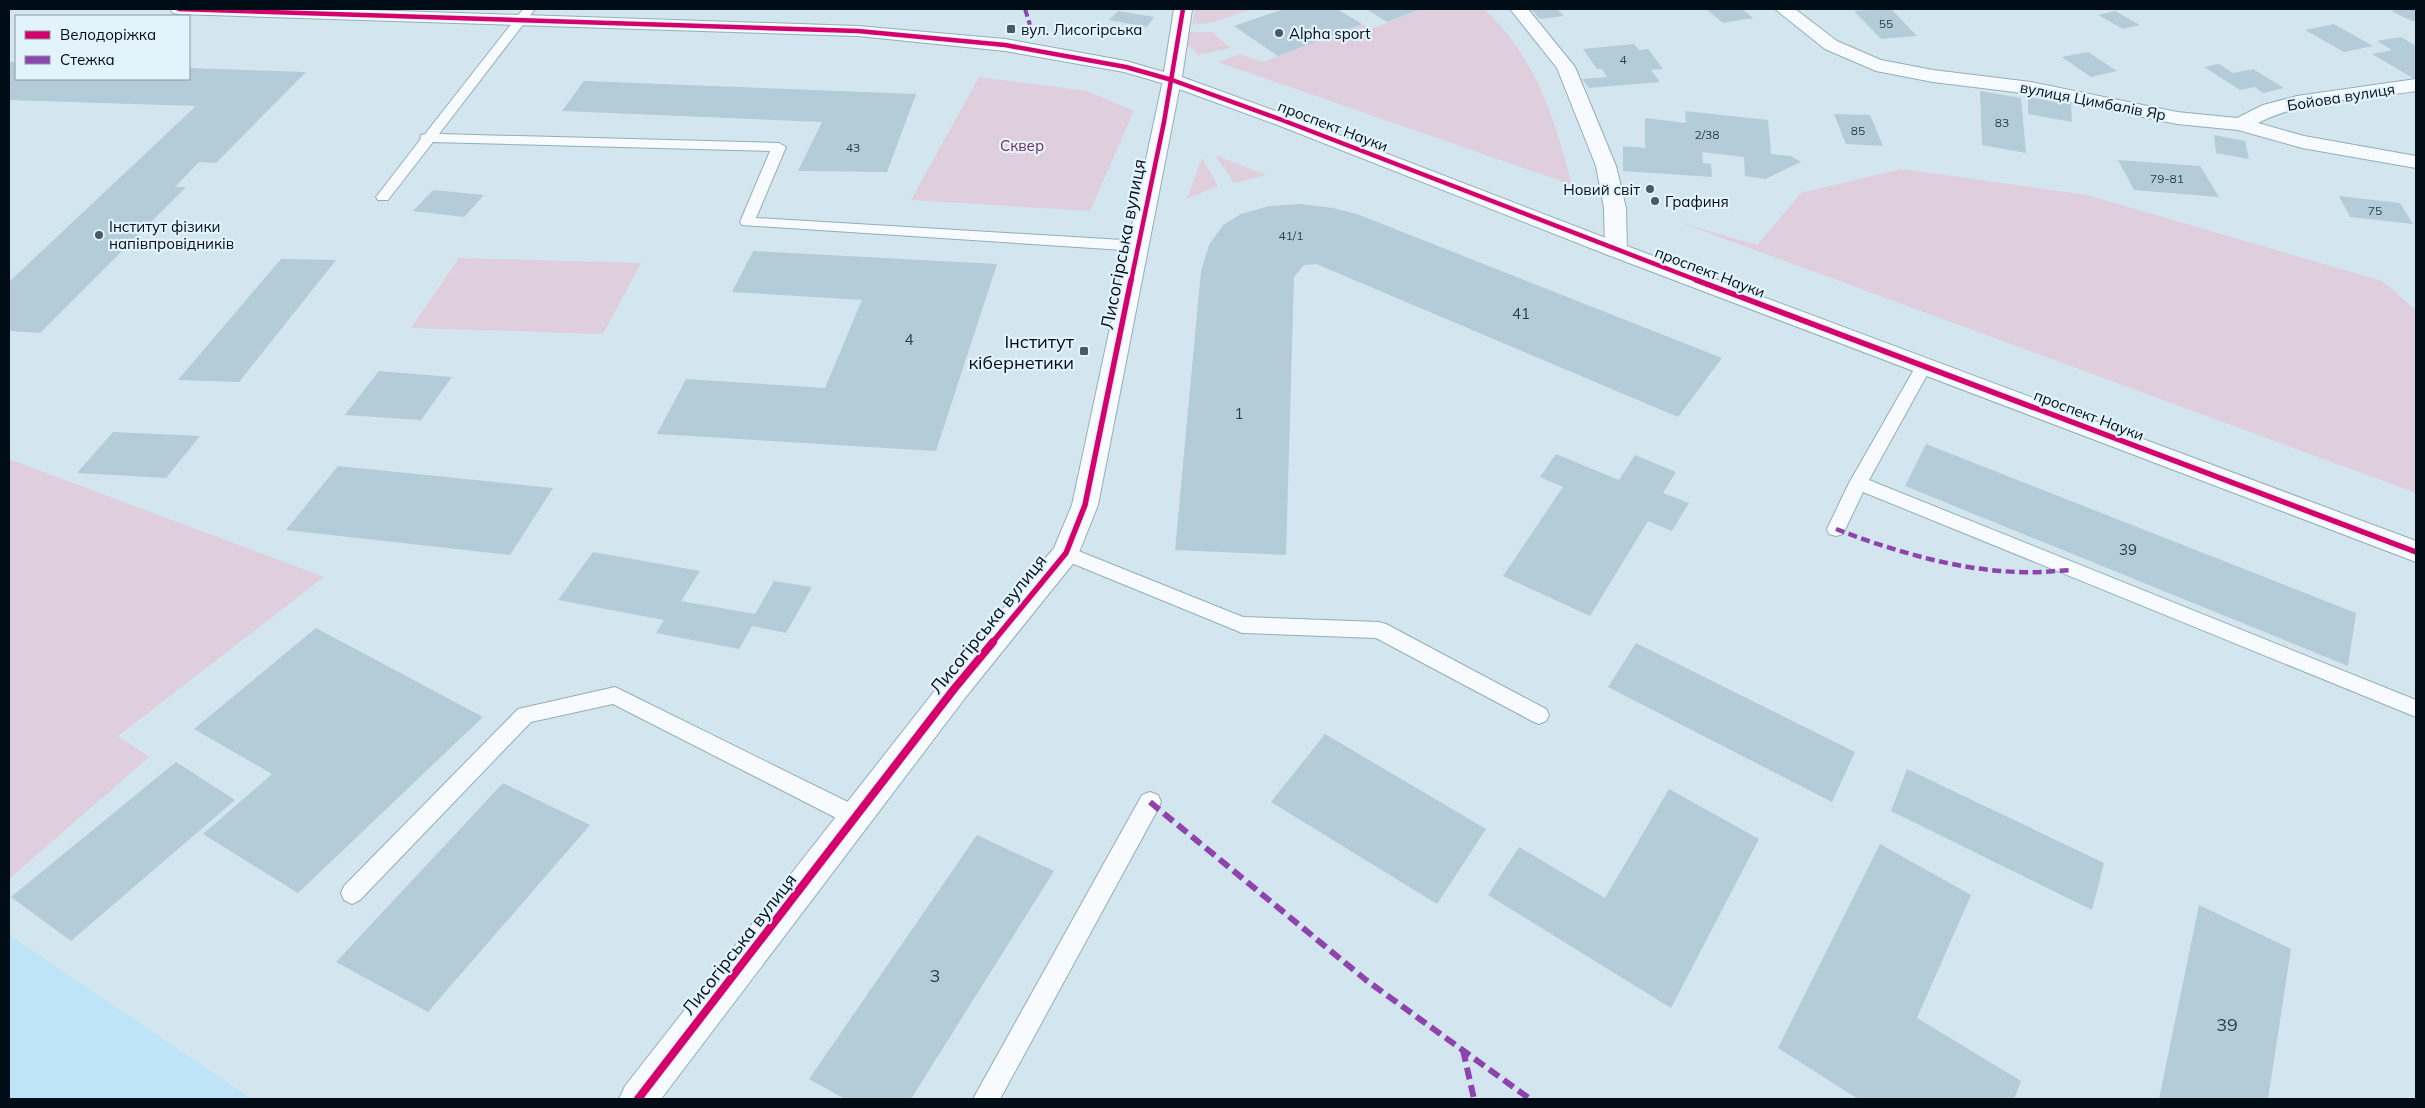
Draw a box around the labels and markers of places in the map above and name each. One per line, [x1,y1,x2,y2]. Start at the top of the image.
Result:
place label: вул. Лисогірська [1021,20,1142,39]
marker: вул. Лисогірська [1005,23,1017,35]
place label: Alpha sport [1289,24,1370,43]
marker: Alpha sport [1273,27,1285,39]
place label: Новий світ [1563,180,1640,199]
marker: Новий світ [1644,183,1656,195]
place label: Графиня [1665,192,1729,211]
marker: Графиня [1649,195,1661,207]
place label: Інститут фізики напівпровідників [109,217,234,253]
marker: Інститут фізики напівпровідників [93,229,105,241]
place label: Інститут кібернетики [968,330,1075,374]
marker: Інститут кібернетики [1078,345,1090,357]

